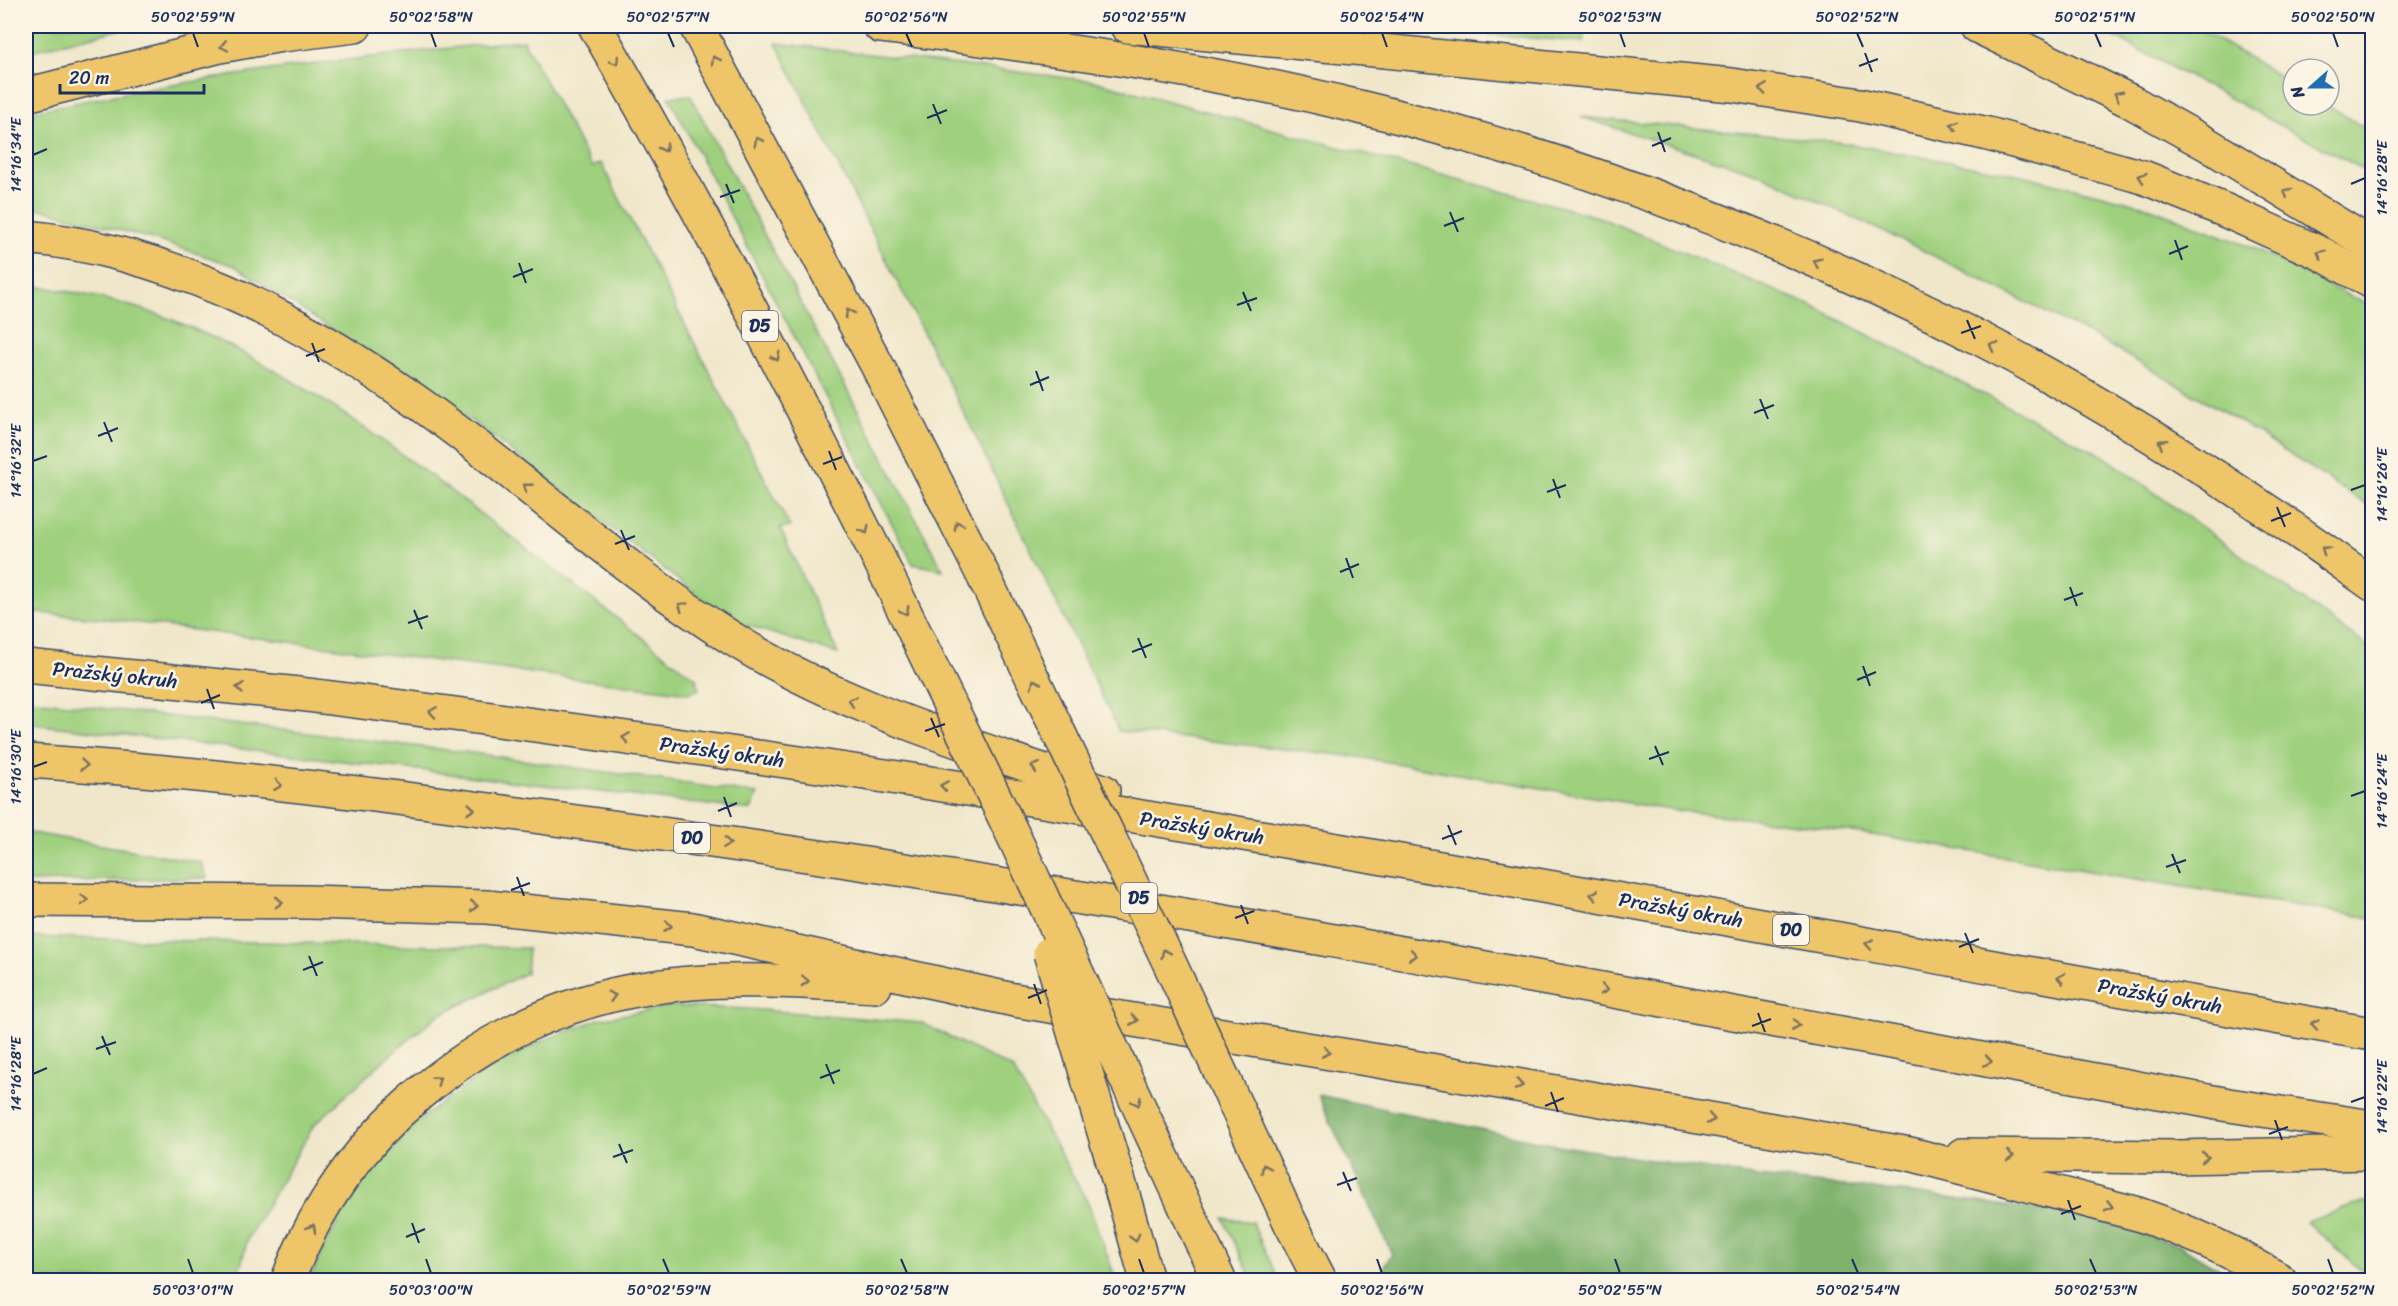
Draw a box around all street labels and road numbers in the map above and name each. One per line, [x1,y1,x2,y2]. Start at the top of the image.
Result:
road number: D5 [742,311,778,341]
street label: Pražský okruh [51,651,179,699]
street label: Pražský okruh [657,726,787,778]
street label: Pražský okruh [1137,801,1267,855]
road number: D0 [674,823,710,853]
street label: Pražský okruh [1616,882,1746,938]
road number: D5 [1121,883,1157,913]
road number: D0 [1773,915,1809,945]
street label: Pražský okruh [2095,968,2225,1024]

